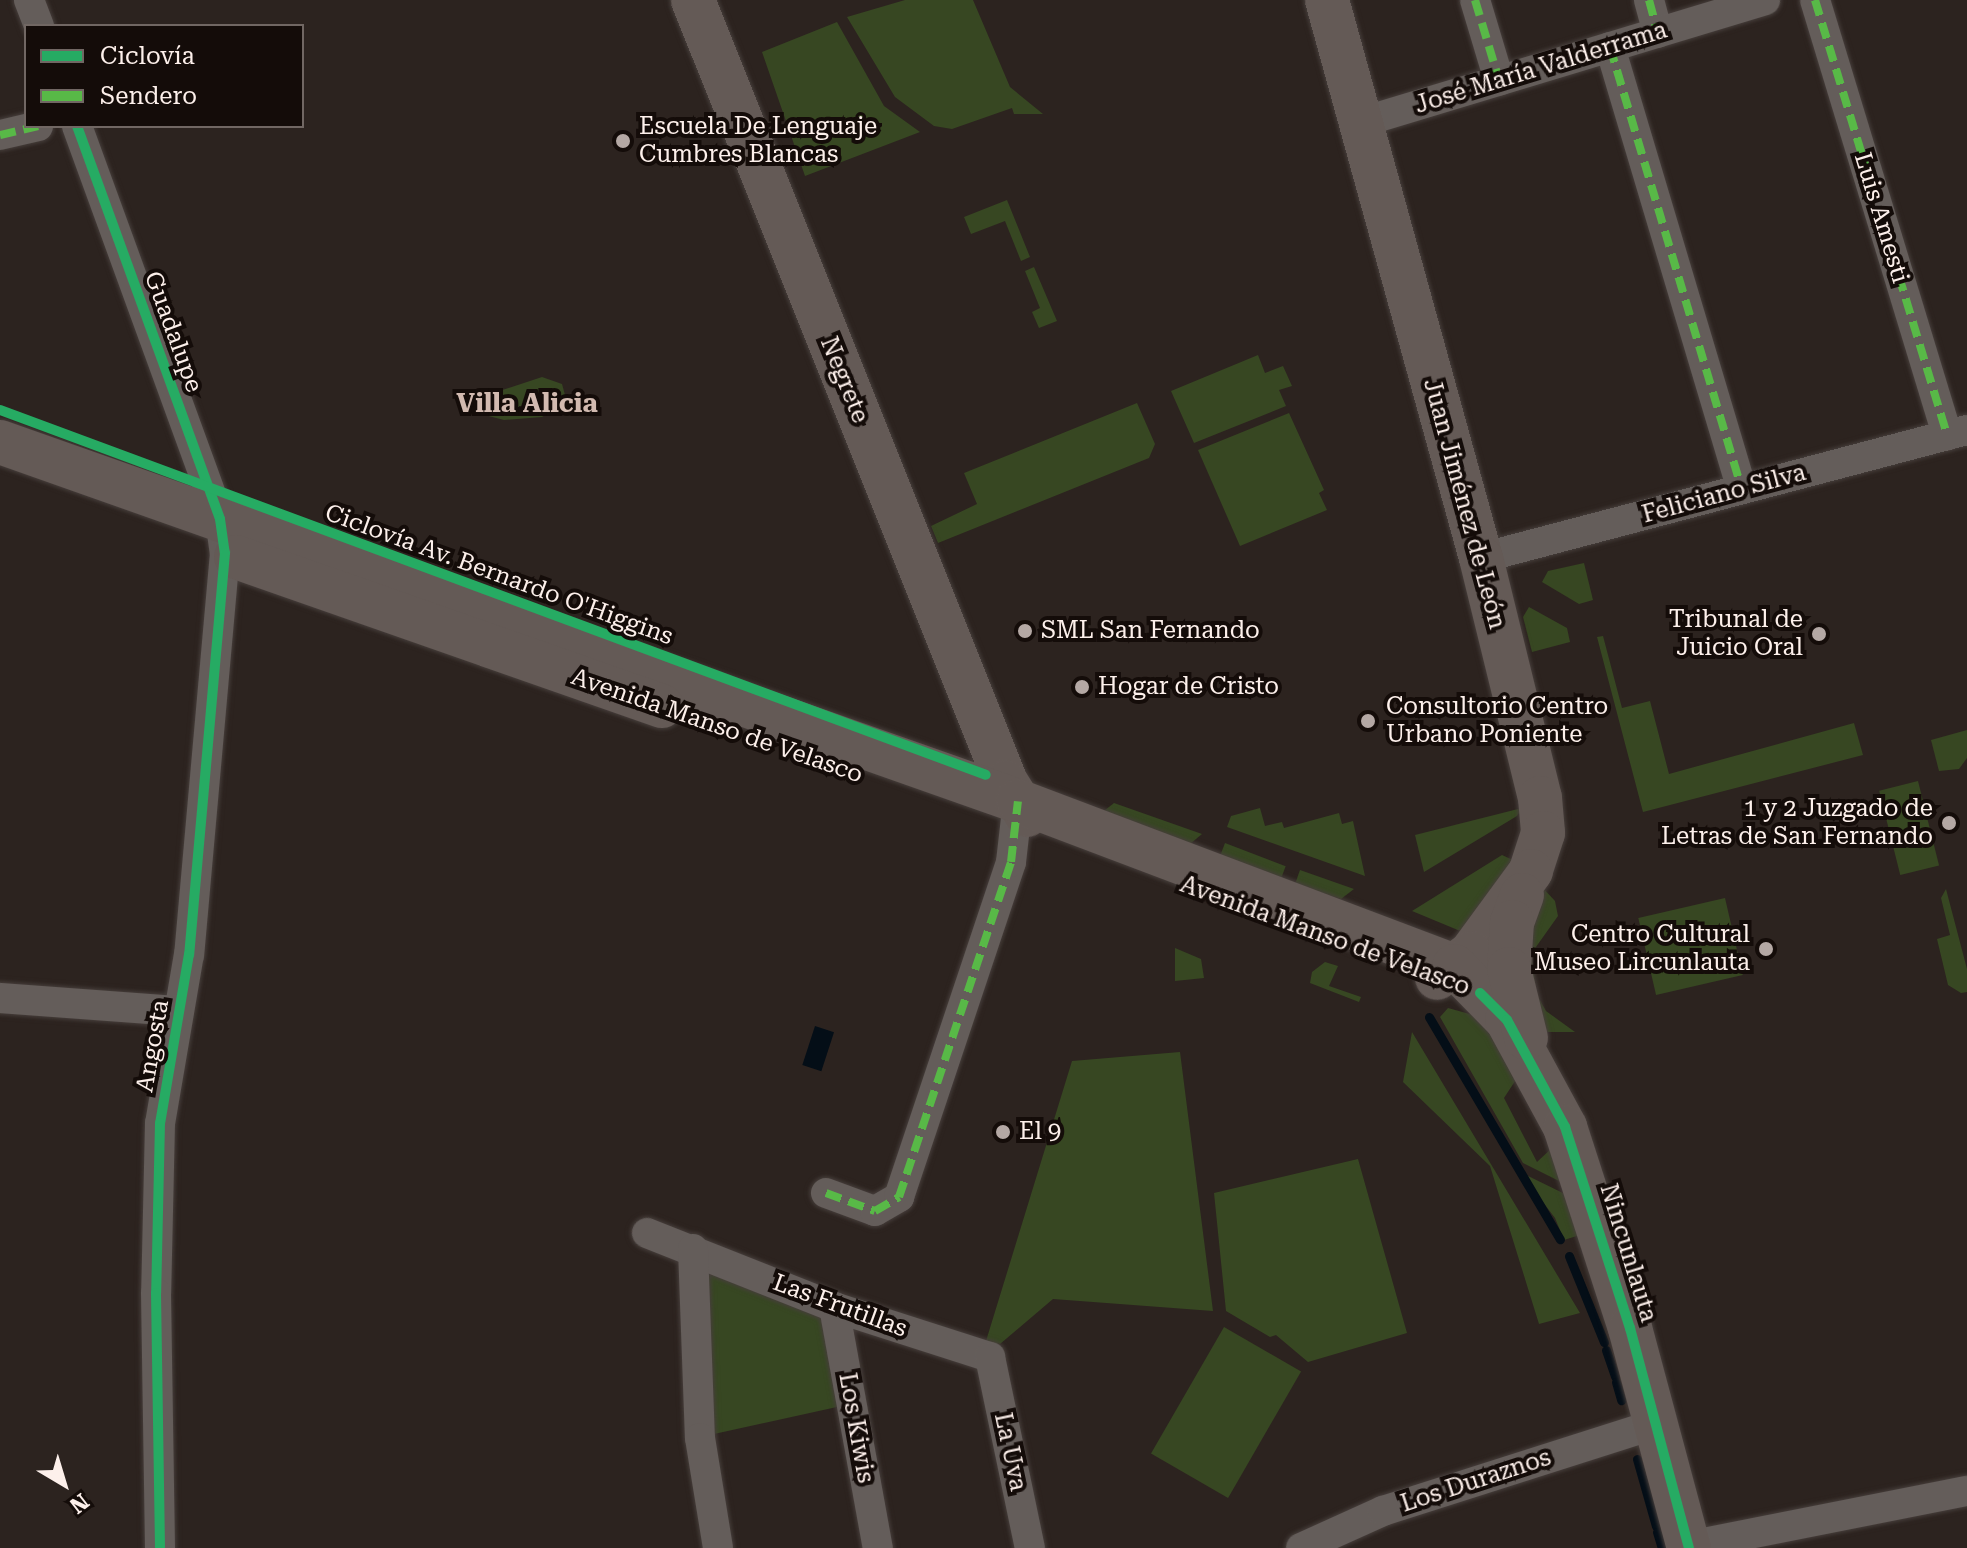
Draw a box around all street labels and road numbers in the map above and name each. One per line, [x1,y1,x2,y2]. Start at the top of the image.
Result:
street label: José María Valderrama [1411,16,1671,120]
street label: Luis Amesti [1848,149,1914,287]
street label: Guadalupe [138,268,208,396]
street label: Negrete [814,333,874,427]
street label: Juan Jiménez de León [1417,376,1511,632]
street label: Feliciano Silva [1639,458,1809,530]
street label: Ciclovía Av. Bernardo O'Higgins [321,498,677,652]
street label: Avenida Manso de Velasco [567,663,867,789]
street label: Avenida Manso de Velasco [1176,870,1474,1002]
street label: Angosta [131,998,175,1094]
street label: Nincunlauta [1593,1180,1663,1326]
street label: Las Frutillas [769,1268,911,1344]
street label: Los Kiwis [832,1371,880,1485]
street label: La Uva [988,1410,1032,1494]
street label: Los Duraznos [1397,1443,1555,1519]

